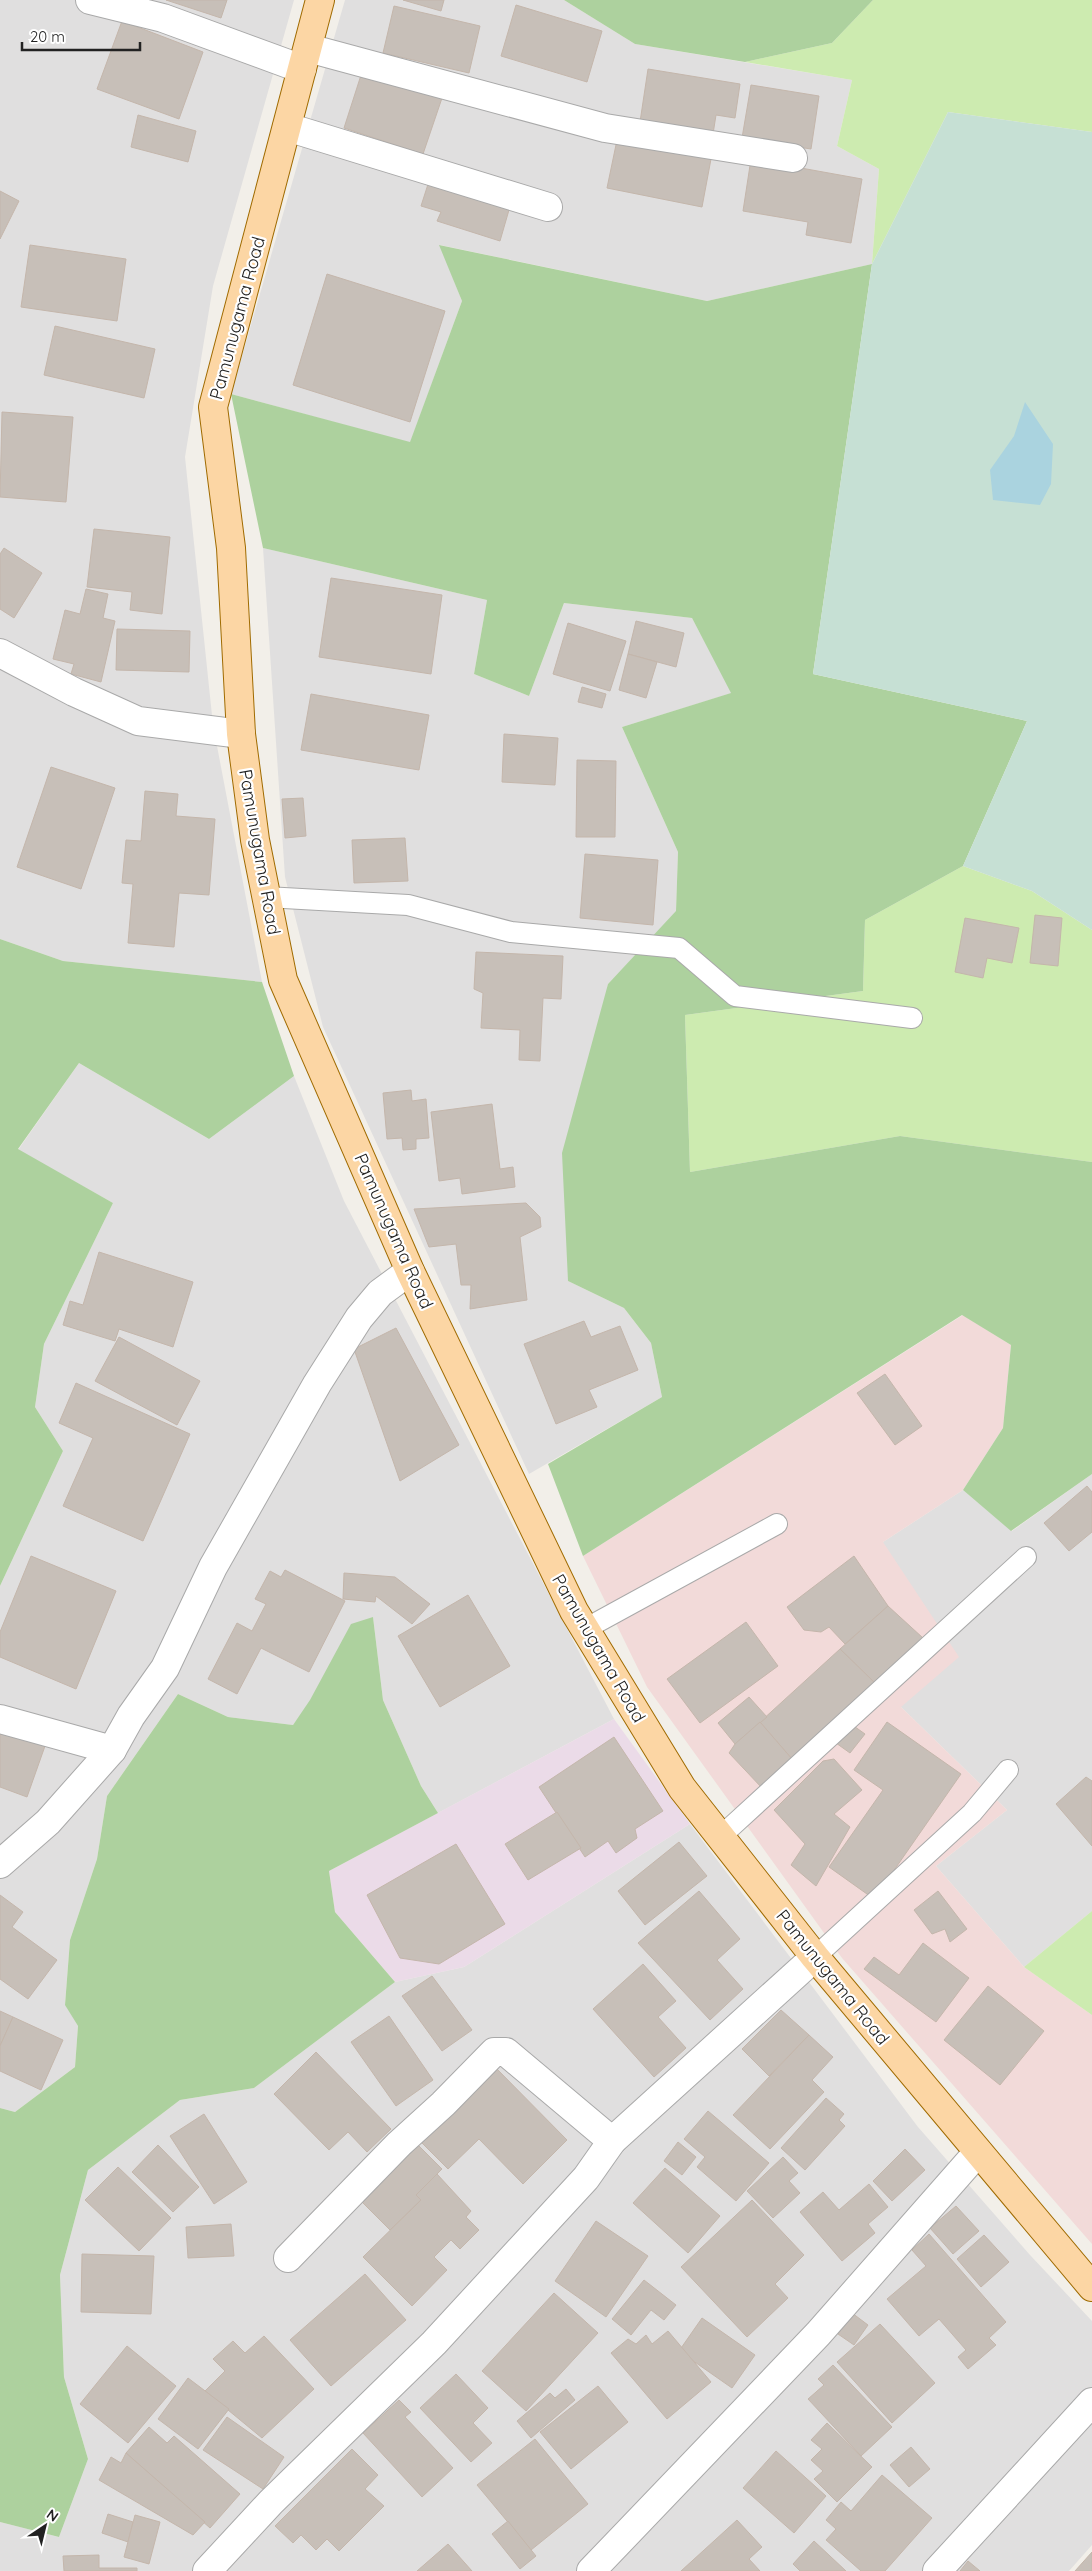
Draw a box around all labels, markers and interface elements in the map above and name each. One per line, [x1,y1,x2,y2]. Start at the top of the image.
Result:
scale bar [22,20,140,52]
text: 20 m [30,27,65,46]
street label: Pamunugama Road [204,234,270,402]
street label: Pamunugama Road [234,767,286,937]
street label: Pamunugama Road [349,1150,439,1312]
street label: Pamunugama Road [547,1570,651,1726]
street label: Pamunugama Road [771,1905,895,2049]
north arrow [20,2501,70,2551]
text: N [43,2505,62,2526]

